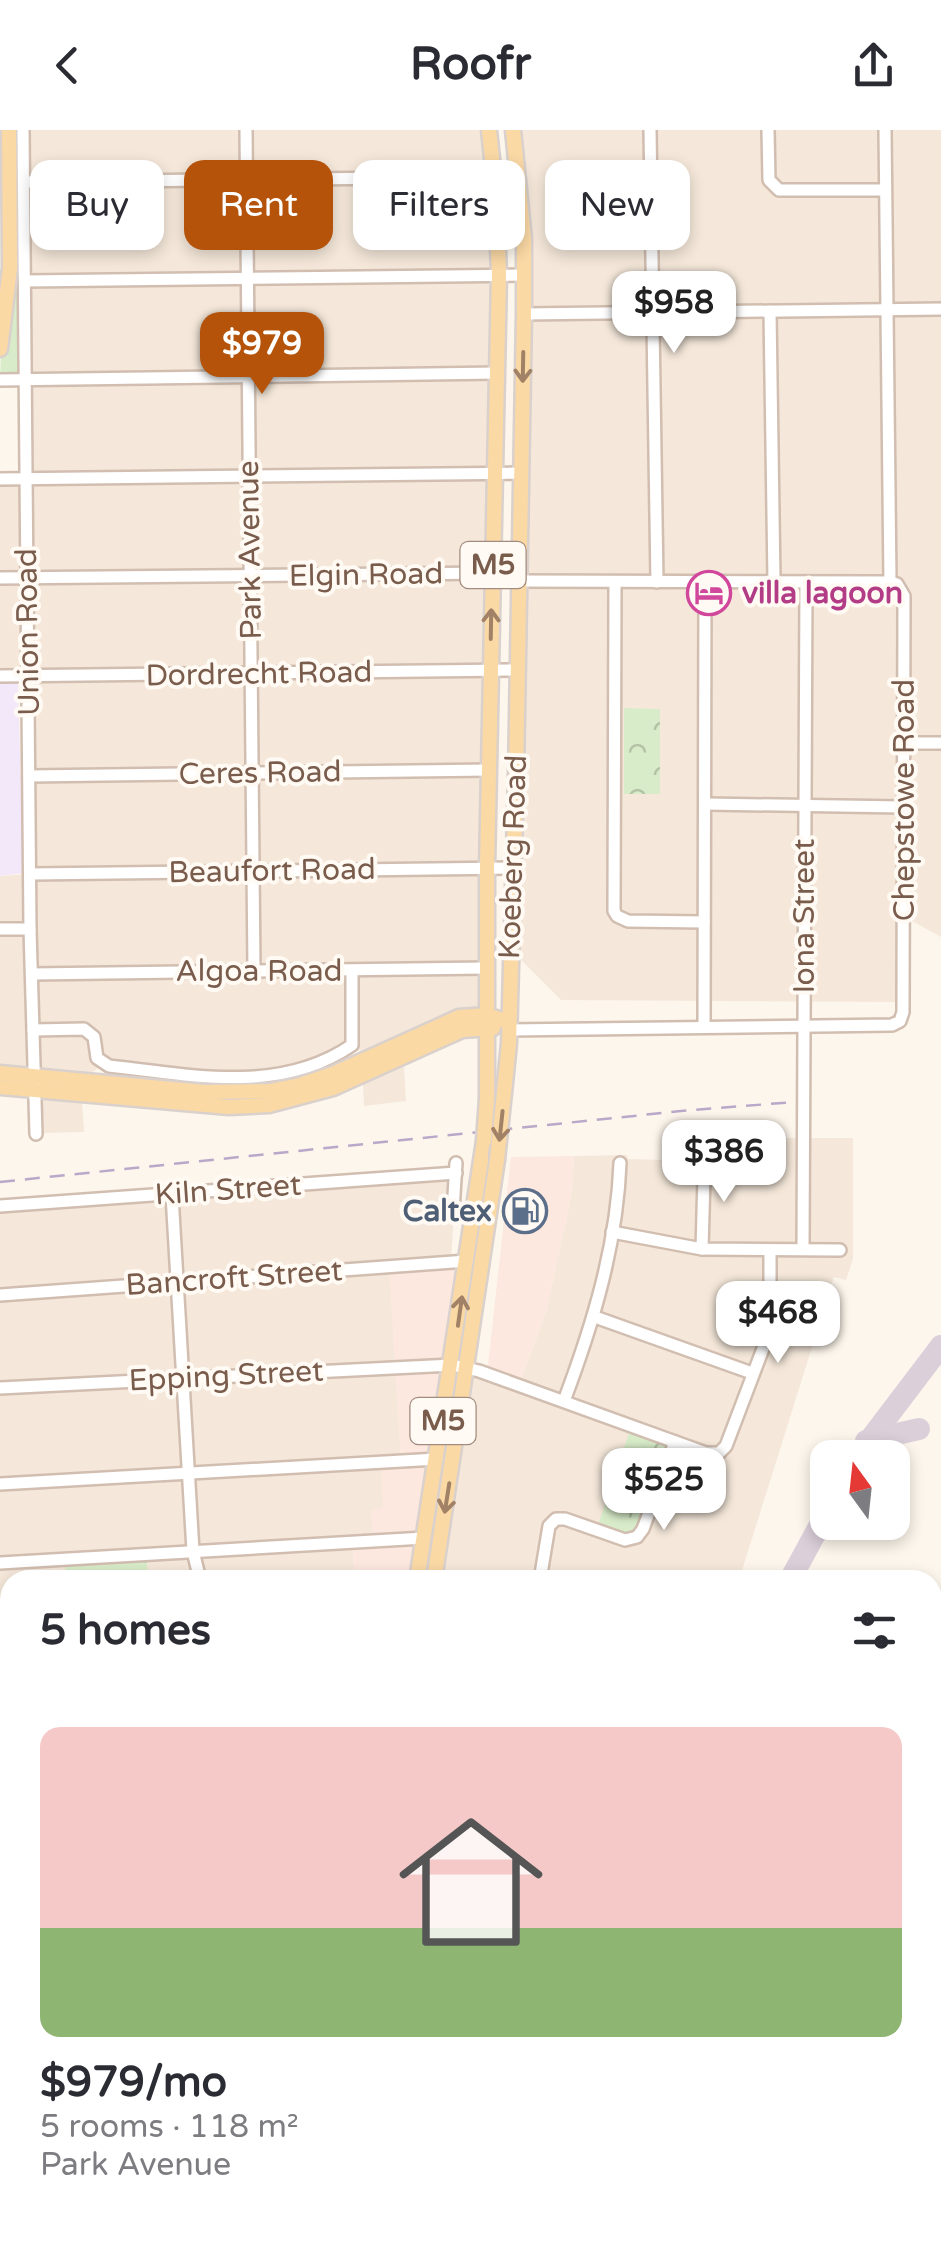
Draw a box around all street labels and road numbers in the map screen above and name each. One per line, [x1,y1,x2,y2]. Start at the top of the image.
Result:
street label: Park Avenue [230,460,270,640]
road number: M5 [460,542,526,588]
street label: Union Road [8,548,48,716]
street label: Elgin Road [288,555,444,595]
street label: Dordrecht Road [145,654,373,694]
street label: Chepstowe Road [886,679,923,921]
street label: Ceres Road [178,753,342,793]
street label: Koeberg Road [491,754,535,960]
street label: Iona Street [786,838,823,994]
street label: Beaufort Road [168,851,376,891]
street label: Algoa Road [176,953,342,990]
street label: Kiln Street [153,1166,303,1214]
street label: Bancroft Street [124,1252,344,1304]
street label: Epping Street [128,1352,324,1400]
road number: M5 [410,1398,476,1444]

